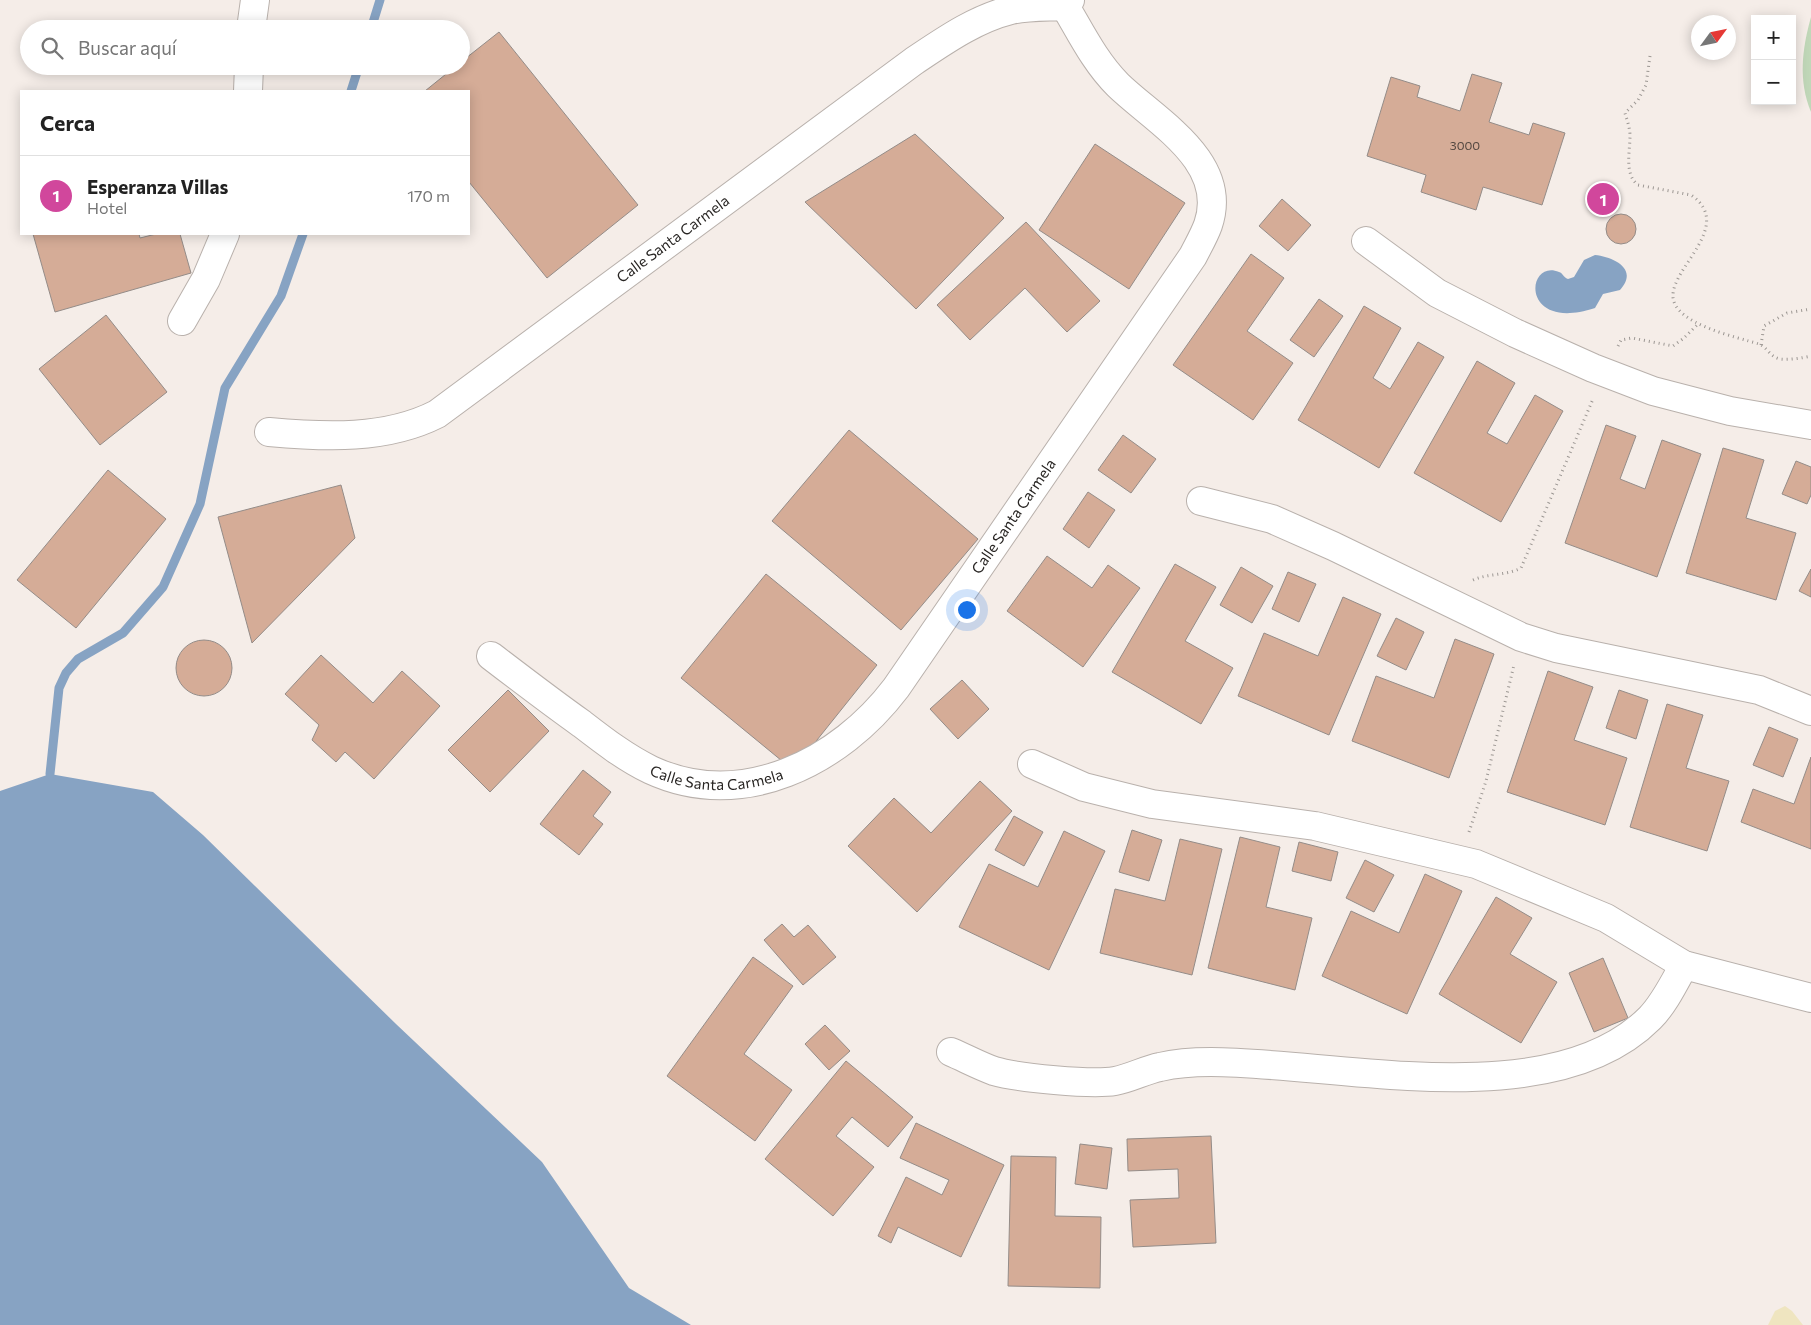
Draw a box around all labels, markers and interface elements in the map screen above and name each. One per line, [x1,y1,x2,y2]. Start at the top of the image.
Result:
north arrow [1691,15,1736,60]
map controls [1751,15,1796,105]
button: + [1751,15,1796,60]
search box [20,20,470,75]
icon: search [38,34,66,62]
text: Buscar aquí [78,36,177,59]
button: − [1751,60,1796,105]
text: Cerca [40,110,95,135]
house number: 3000 [1450,138,1480,152]
text: Esperanza Villas [87,175,228,198]
pin: 1 [1587,180,1619,218]
text: 1 [52,186,60,205]
text: 170 m [407,186,450,205]
street label: Calle Santa Carmela [613,191,732,286]
text: Hotel [87,198,127,217]
street label: Calle Santa Carmela [967,455,1059,577]
your location [954,597,980,623]
street label: Calle Santa Carmela [647,761,785,793]

